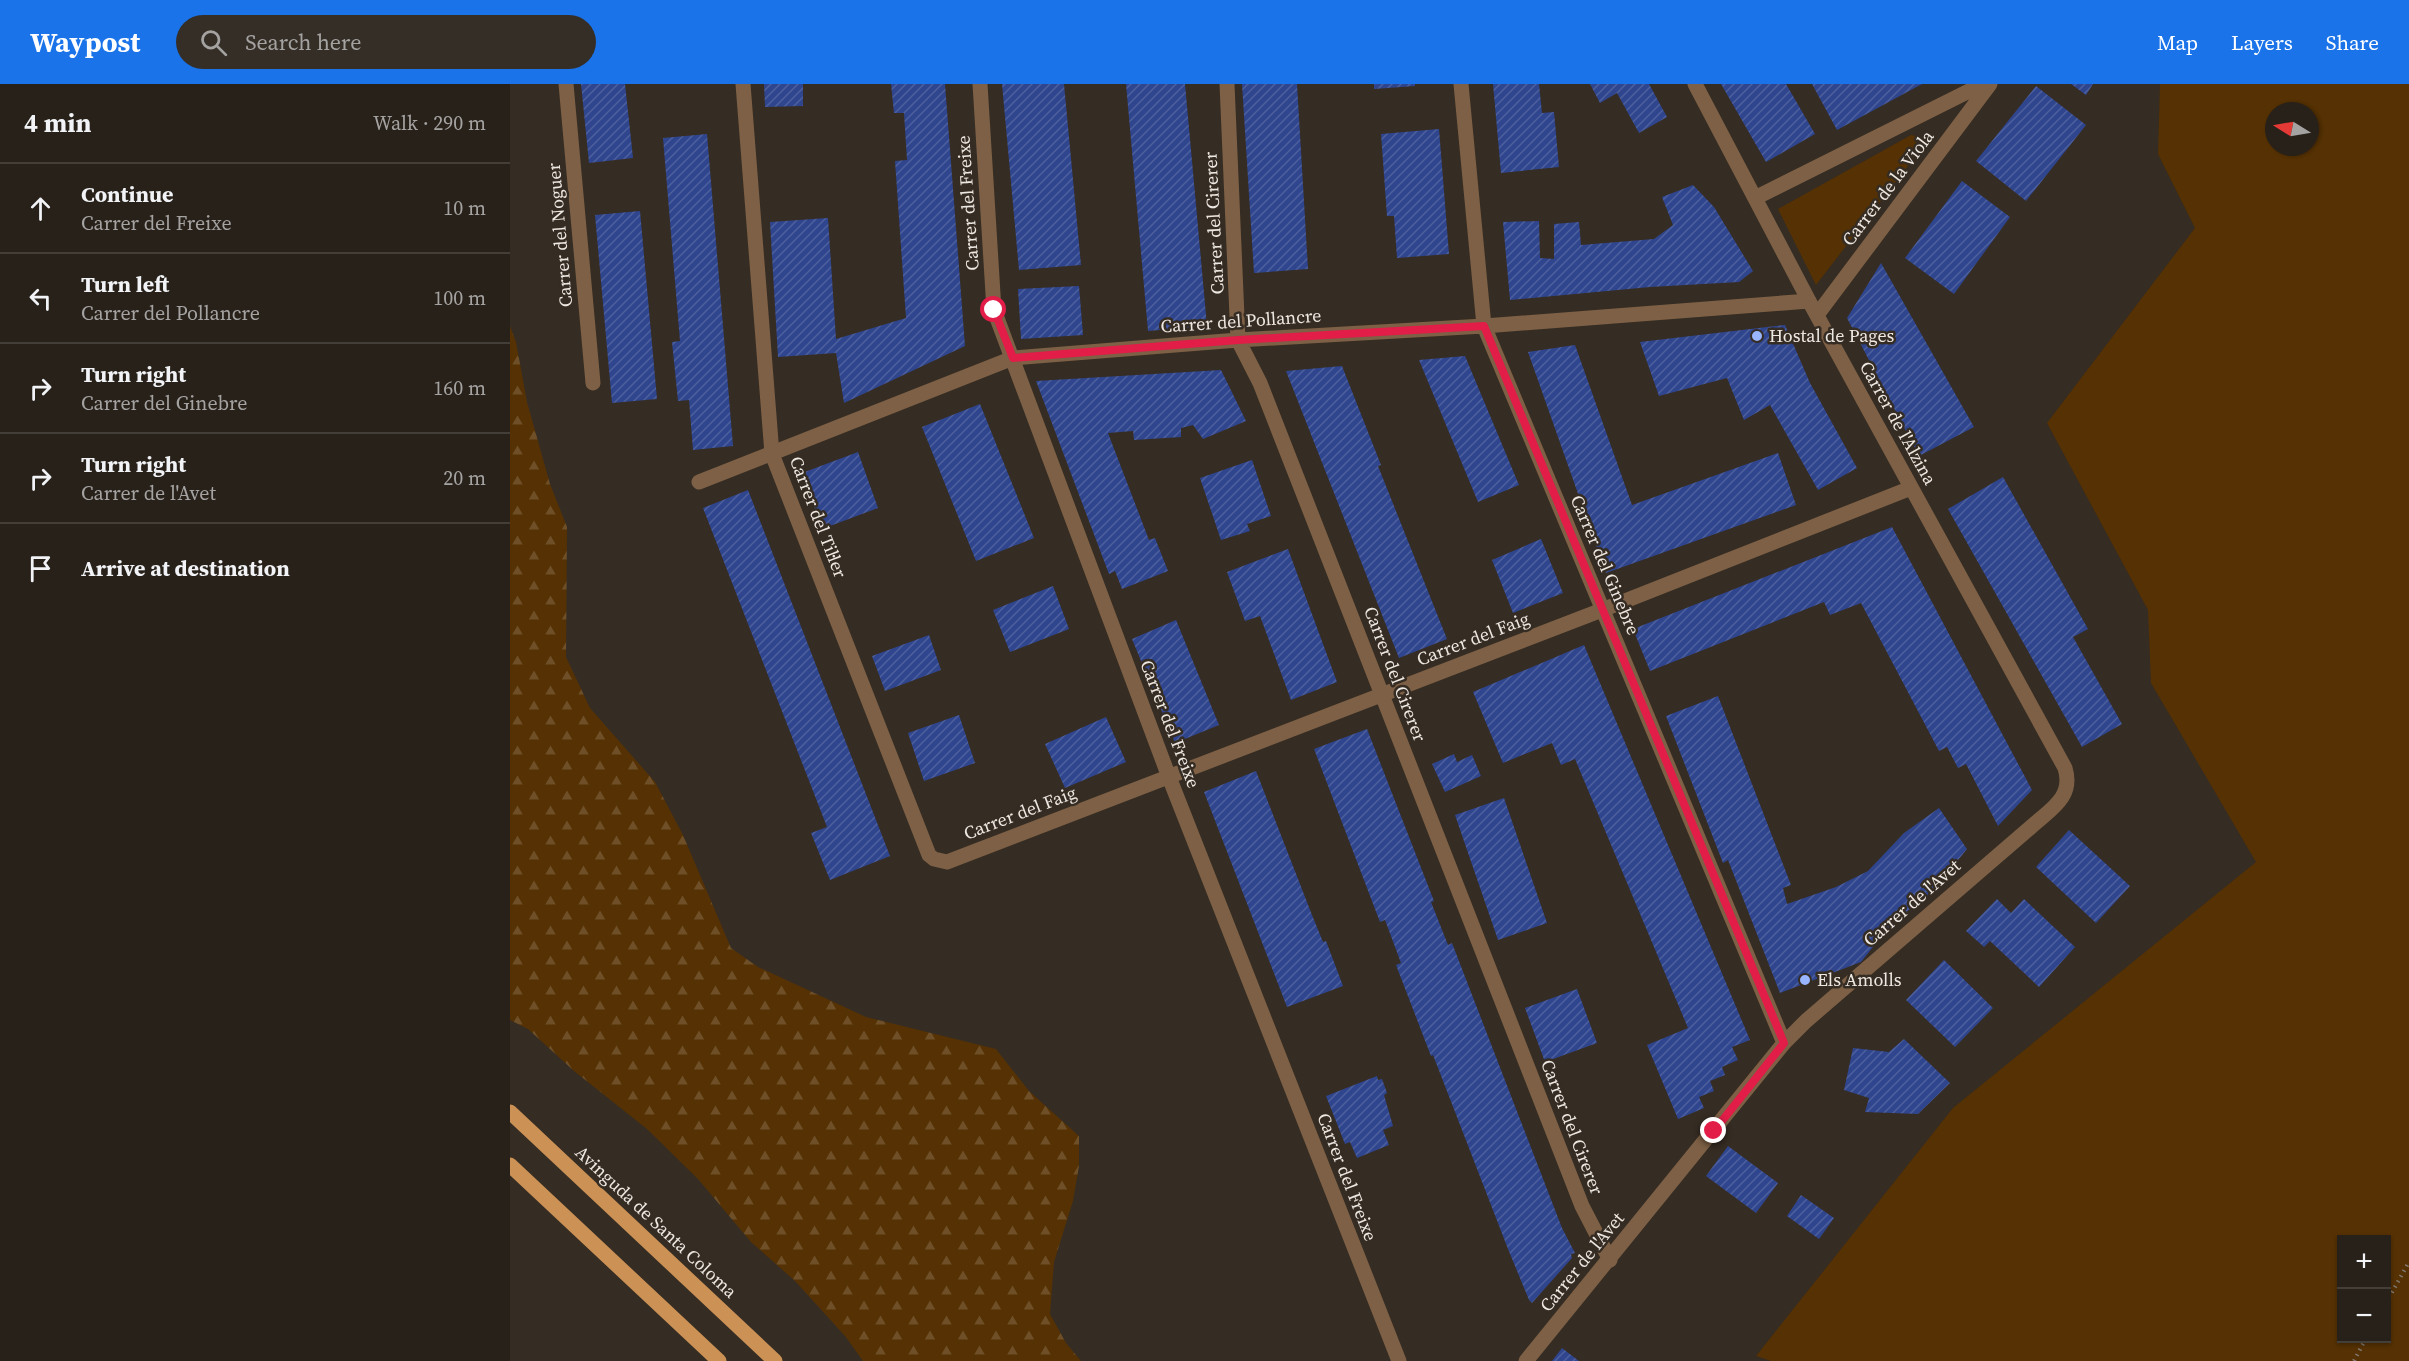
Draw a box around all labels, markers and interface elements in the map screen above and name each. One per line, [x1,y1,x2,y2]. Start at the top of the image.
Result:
search box [176,15,596,69]
text: Waypost [30,23,140,61]
icon: search [197,26,230,59]
text: Search here [245,27,361,57]
text: Map [2157,28,2198,57]
text: Layers [2231,28,2293,57]
text: Share [2326,28,2379,57]
north arrow [2265,102,2319,156]
text: 4 min [24,105,91,141]
text: Walk · 290 m [373,109,486,137]
street label: Carrer de la Viola [1836,124,1940,251]
street label: Carrer del Freixe [950,135,985,272]
street label: Carrer del Cirerer [1197,151,1230,295]
street label: Carrer del Noguer [541,162,578,308]
text: Continue [81,179,174,209]
icon: ahead [24,192,57,225]
text: 10 m [443,194,486,222]
text: Carrer del Freixe [81,209,232,237]
text: Turn left [81,269,169,299]
icon: left [24,282,57,315]
text: 100 m [433,284,486,312]
route start [980,296,1006,322]
text: Carrer del Pollancre [81,299,260,327]
street label: Carrer del Pollancre [1160,302,1322,339]
place label: Hostal de Pages [1769,323,1895,348]
marker: Hostal de Pages [1750,329,1764,343]
street label: Carrer de l'Alzina [1854,356,1943,490]
text: Turn right [81,359,186,389]
icon: right [24,372,57,405]
text: 160 m [433,374,486,402]
text: Carrer del Ginebre [81,389,247,417]
text: Turn right [81,449,186,479]
street label: Carrer del Til·ler [784,452,853,582]
icon: right [24,462,57,495]
text: 20 m [443,464,486,492]
text: Carrer de l'Avet [81,479,216,507]
street label: Carrer del Ginebre [1565,491,1646,639]
icon: arrive [24,552,57,585]
text: Arrive at destination [81,553,290,583]
street label: Carrer del Cirerer [1358,603,1433,745]
street label: Carrer del Faig [1413,606,1533,671]
street label: Carrer del Freixe [1135,656,1206,792]
street label: Carrer del Faig [960,780,1080,845]
street label: Carrer de l'Avet [1858,853,1966,952]
place label: Els Amolls [1817,967,1902,992]
marker: Els Amolls [1798,973,1812,987]
street label: Carrer del Cirerer [1535,1056,1610,1198]
street label: Carrer del Freixe [1312,1109,1383,1245]
route end [1700,1117,1726,1143]
street label: Avinguda de Santa Coloma [570,1140,743,1304]
street label: Carrer de l'Avet [1534,1207,1630,1317]
map controls [2337,1235,2391,1343]
button: + [2337,1235,2391,1289]
button: − [2337,1289,2391,1343]

